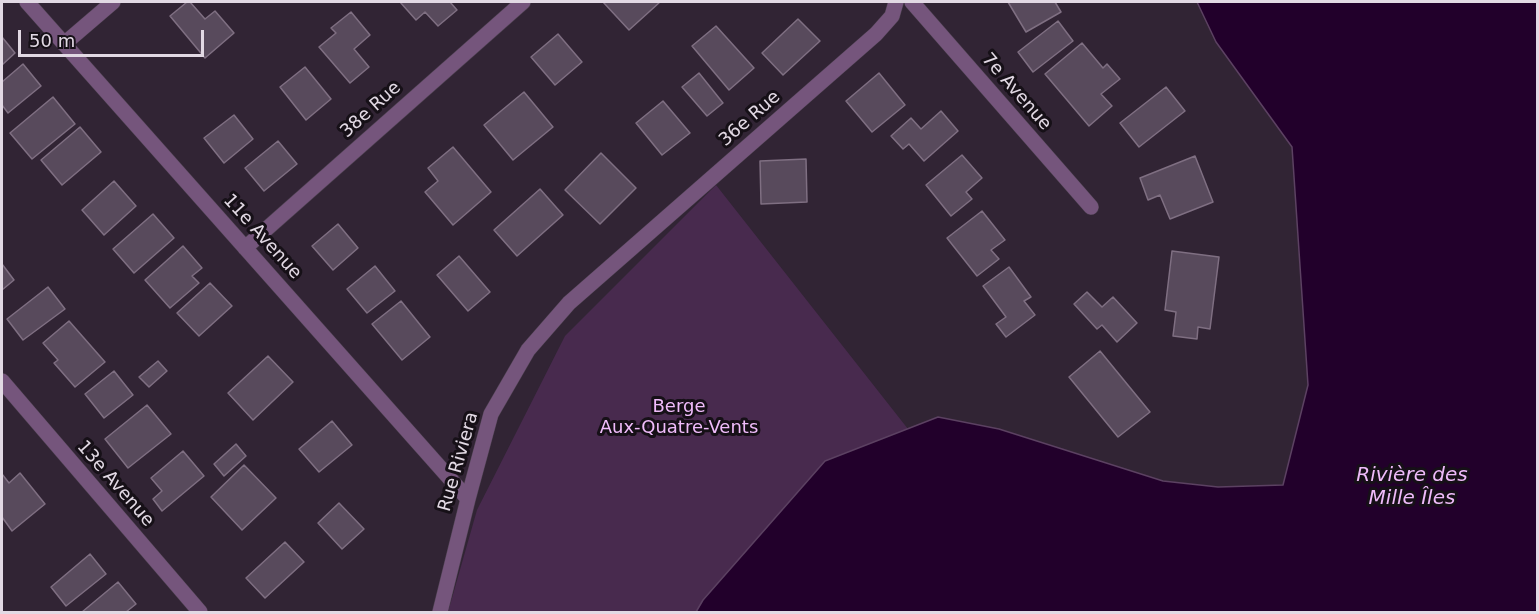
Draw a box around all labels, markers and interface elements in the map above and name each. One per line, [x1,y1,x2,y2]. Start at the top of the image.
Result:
scale bar [21,18,207,56]
text: 50 m [29,30,75,51]
street label: 7e Avenue [977,49,1055,135]
street label: 38e Rue [336,77,406,143]
street label: 36e Rue [715,87,785,151]
street label: 11e Avenue [218,190,306,284]
park label: Berge Aux-Quatre-Vents [600,396,758,438]
street label: Rue Riviera [434,410,484,514]
street label: 13e Avenue [72,437,158,531]
water label: Rivière des Mille Îles [1356,464,1468,511]

